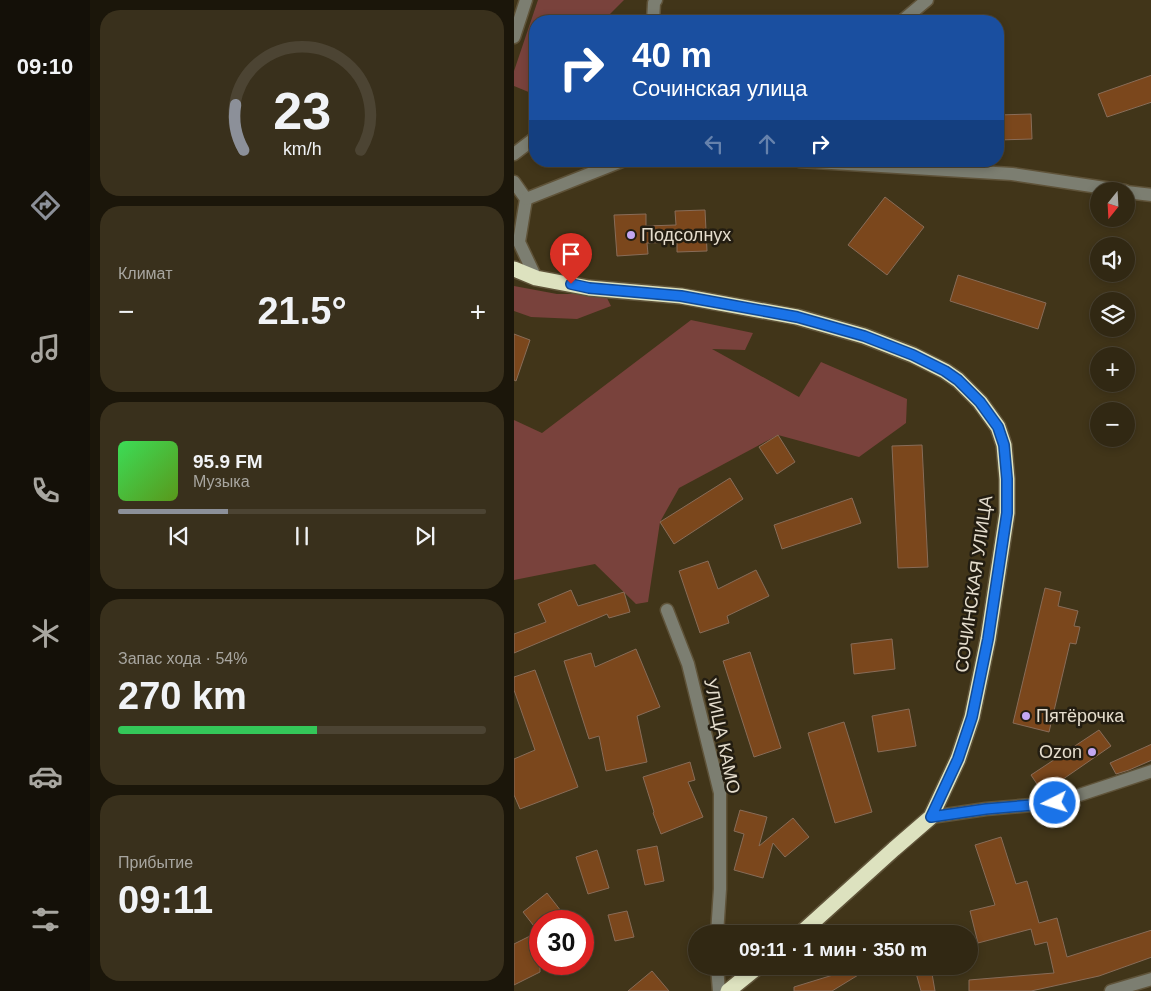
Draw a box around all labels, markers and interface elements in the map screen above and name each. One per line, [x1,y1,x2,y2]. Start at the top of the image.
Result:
icon: right [549,35,614,100]
text: 40 m [632,35,712,74]
text: 09:10 [17,54,73,79]
text: Сочинская улица [632,76,807,101]
text: 23 [273,82,331,140]
icon: left [700,130,728,158]
icon: ahead [753,130,781,158]
icon: right [806,130,834,158]
text: km/h [283,139,321,159]
north arrow [1090,182,1135,228]
map controls [1090,182,1135,447]
icon: directions [28,188,63,223]
place label: Подсолнух [641,225,731,245]
marker: Подсолнух [625,229,637,241]
pin [550,233,592,284]
button: sound [1090,237,1135,282]
icon: arrive [557,240,585,268]
text: Климат [118,265,172,282]
text: 21.5° [257,290,347,332]
button: layers [1090,292,1135,337]
text: − [118,296,134,327]
text: + [470,296,486,327]
icon: music [28,331,63,366]
button: + [1090,347,1135,392]
button: − [1090,402,1135,447]
text: 95.9 FM [193,451,263,472]
icon: phone [28,473,63,508]
text: Музыка [193,473,250,490]
street label: СОЧИНСКАЯ УЛИЦА [952,494,996,674]
icon: previous [165,522,193,550]
icon: pause [288,522,316,550]
icon: next [411,522,439,550]
icon: climate [28,616,63,651]
text: Запас хода · 54% [118,650,247,667]
text: 270 km [118,675,247,717]
street label: УЛИЦА КАМО [700,677,744,795]
place label: Пятёрочка [1036,706,1125,726]
marker: Пятёрочка [1020,710,1032,722]
place label: Ozon [1039,742,1082,762]
marker: Ozon [1086,746,1098,758]
icon: car [28,759,63,794]
position arrow [1028,776,1080,828]
text: Прибытие [118,854,193,871]
text: 09:11 [118,879,213,921]
icon: filters [28,902,63,937]
speed limit sign: 30 [529,910,594,975]
text: 09:11 · 1 мин · 350 m [739,939,927,960]

